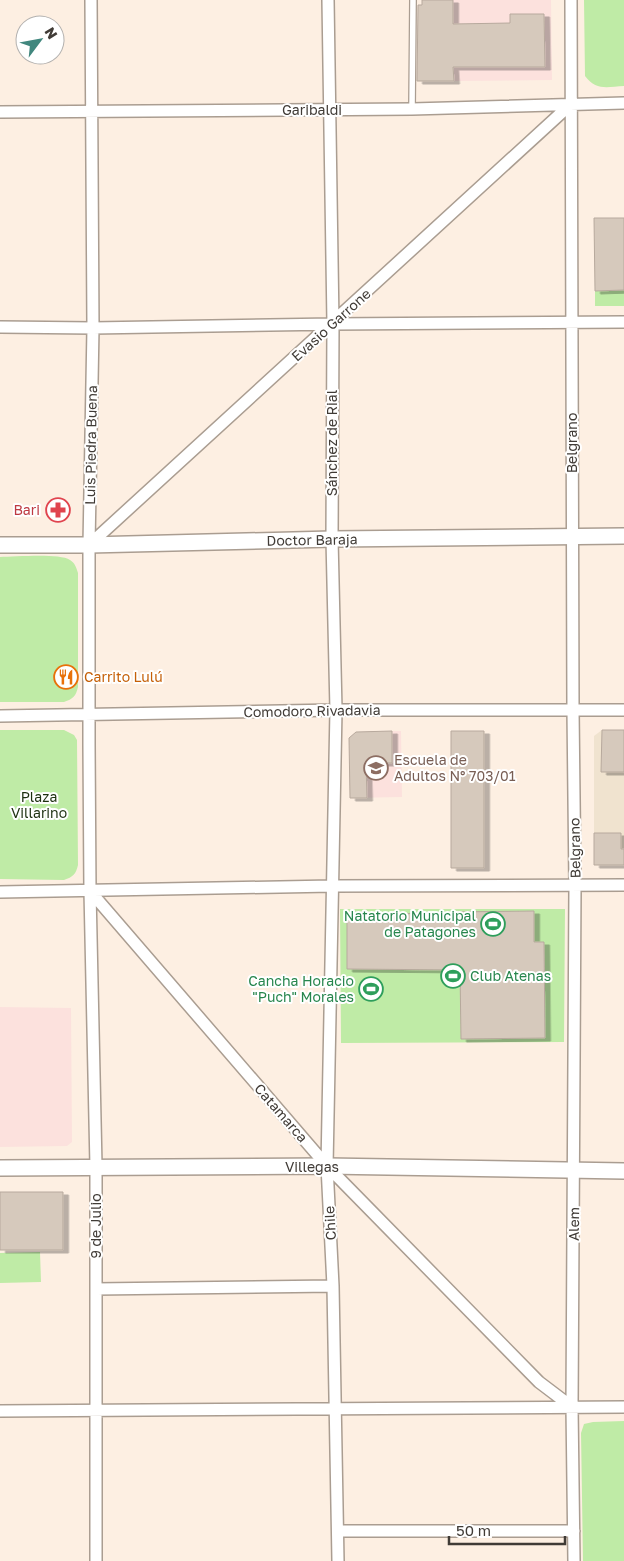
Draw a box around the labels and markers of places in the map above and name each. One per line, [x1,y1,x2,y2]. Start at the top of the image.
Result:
pharmacy icon: Bari [45,497,71,523]
place label: Bari [13,501,40,518]
restaurant icon: Carrito Lulú [53,664,79,690]
place label: Carrito Lulú [84,668,163,685]
place label: Escuela de Adultos N° 703/01 [394,751,516,784]
school or university icon: Escuela de Adultos N° 703/01 [363,755,389,781]
place label: Natatorio Municipal de Patagones [344,907,476,940]
sports icon: Natatorio Municipal de Patagones [480,911,506,937]
sports icon: Club Atenas [440,963,466,989]
place label: Club Atenas [470,967,551,984]
place label: Cancha Horacio "Puch" Morales [248,972,354,1005]
sports icon: Cancha Horacio "Puch" Morales [358,976,384,1002]

